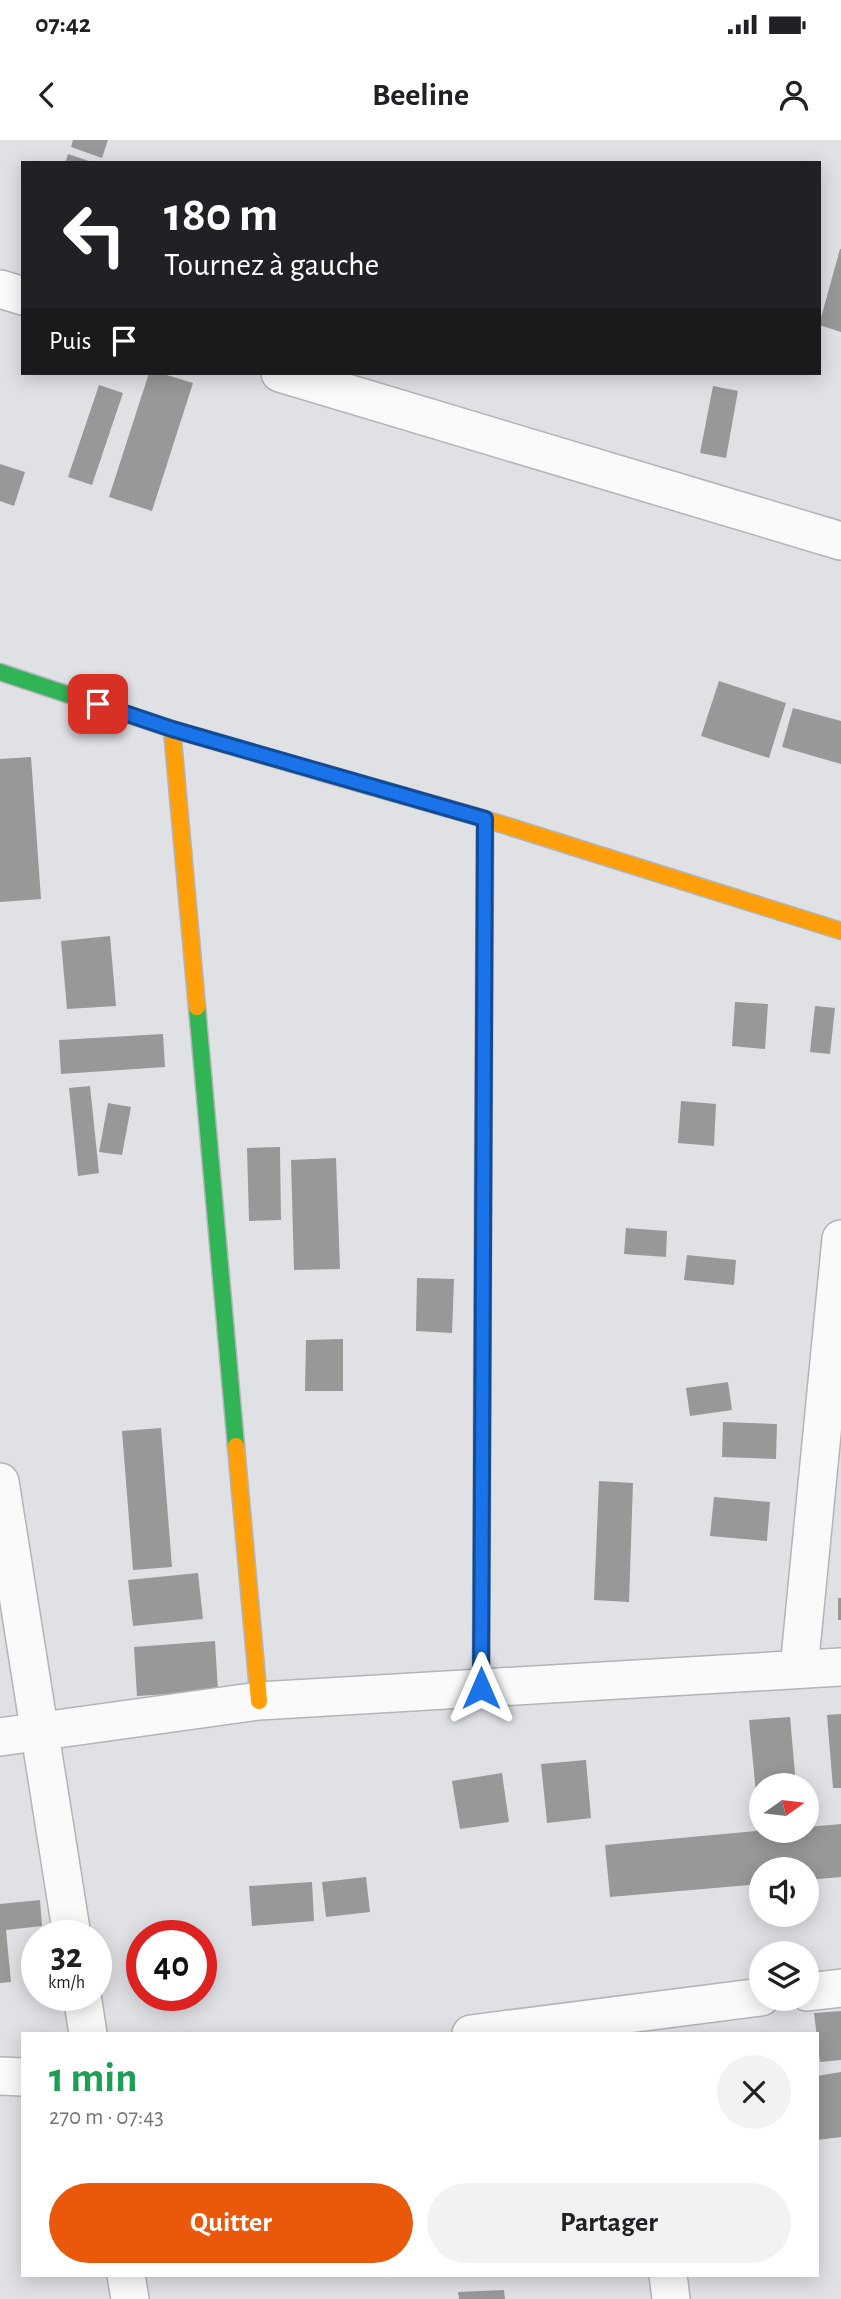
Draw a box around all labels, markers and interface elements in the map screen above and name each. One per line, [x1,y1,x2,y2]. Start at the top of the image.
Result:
text: 07:42 [35,11,91,37]
icon: back [28,76,66,114]
icon: person [775,76,813,114]
text: Beeline [372,79,469,111]
icon: left [49,189,140,280]
text: 180 m [164,191,278,240]
text: Tournez à gauche [164,249,379,281]
icon: arrive [105,322,143,360]
text: Puis [49,328,91,354]
pin [68,674,128,734]
icon: arrive [79,685,117,723]
position arrow [444,1651,518,1725]
north arrow [749,1773,819,1843]
map controls [749,1773,819,2011]
button: sound [749,1857,819,1927]
speed limit sign: 40 [126,1920,217,2011]
text: 32 [51,1939,82,1974]
button: layers [749,1941,819,2011]
text: km/h [48,1974,85,1992]
button: close [717,2055,791,2129]
text: 1 min [49,2057,138,2099]
text: 270 m · 07:43 [49,2106,164,2129]
button: Quitter [49,2183,413,2263]
button: Partager [427,2183,791,2263]

